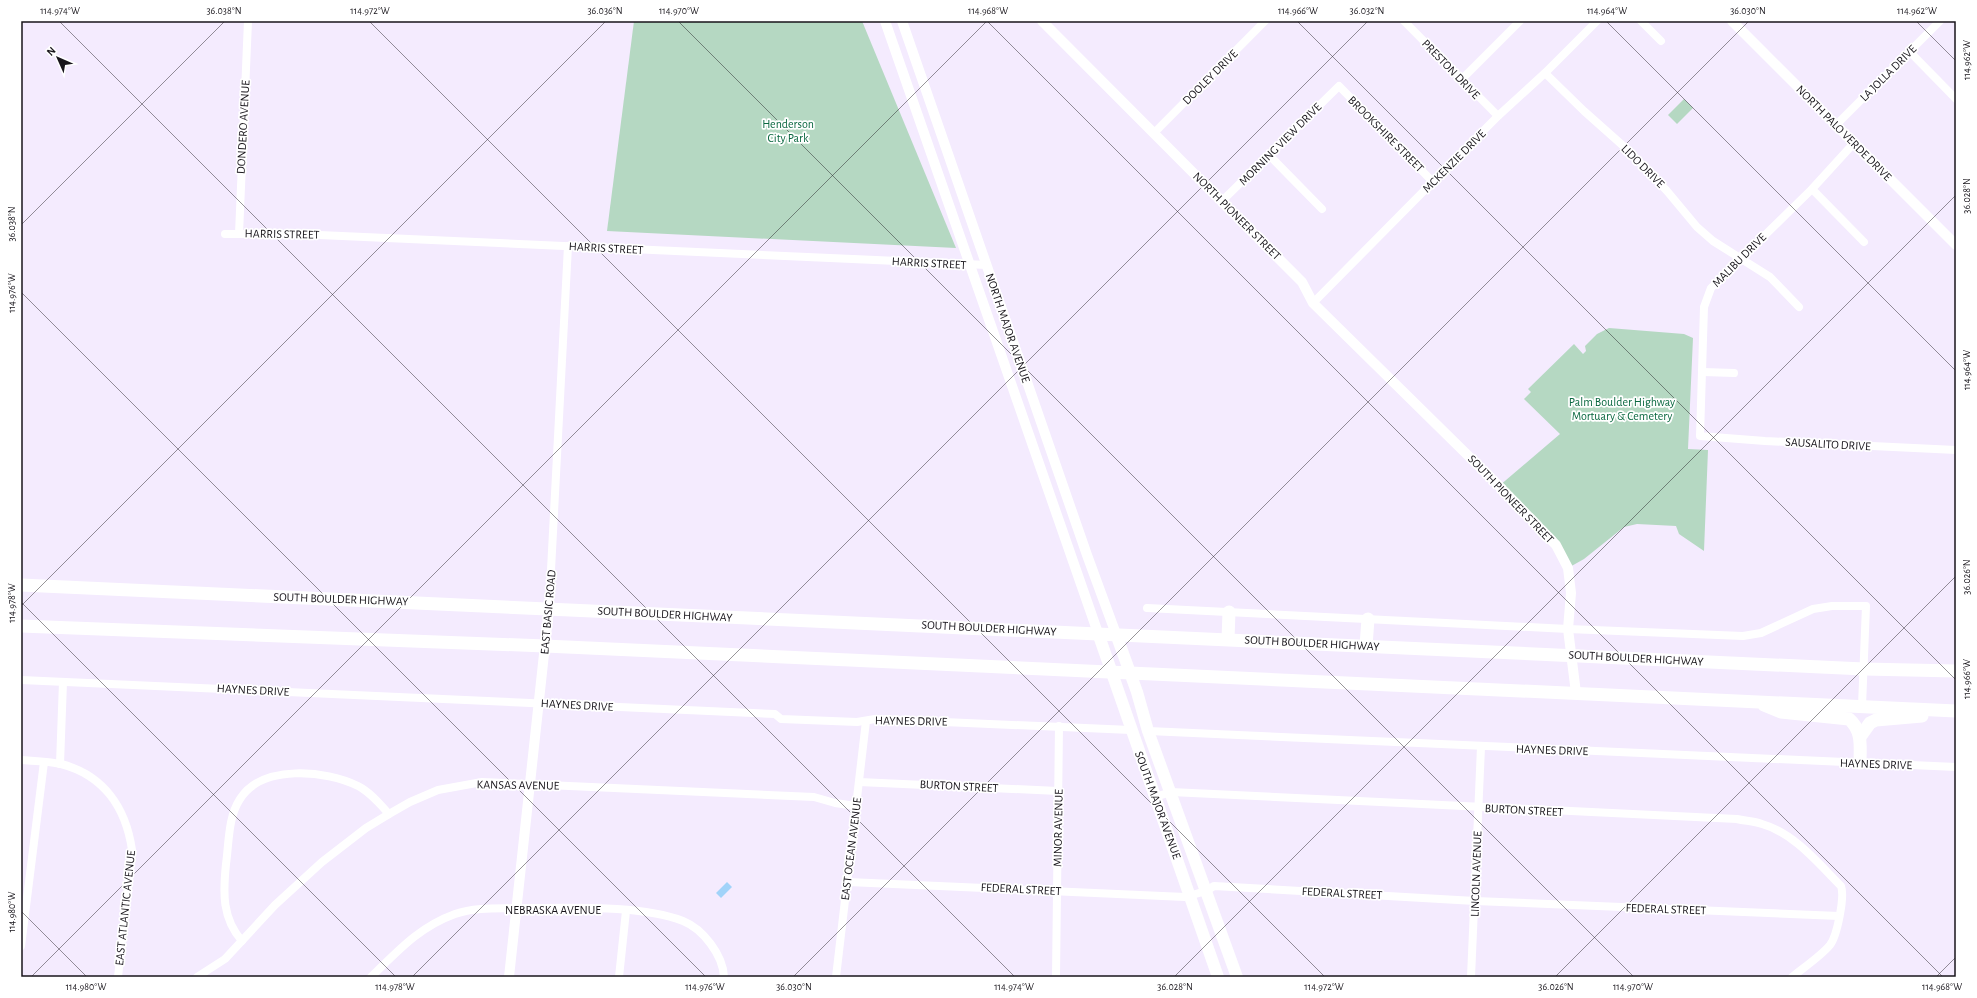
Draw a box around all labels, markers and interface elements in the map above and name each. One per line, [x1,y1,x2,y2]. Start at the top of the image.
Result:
text: 114.974°W [40,6,80,16]
text: 36.038°N [206,6,242,16]
text: 114.972°W [350,6,390,16]
text: 36.036°N [588,6,622,16]
text: 114.970°W [659,6,699,16]
text: 114.968°W [968,6,1008,16]
text: 114.966°W [1278,6,1318,16]
text: 36.032°N [1350,6,1384,16]
text: 114.964°W [1587,6,1627,16]
text: 36.030°N [1730,6,1766,16]
text: 114.962°W [1897,6,1937,16]
street label: PRESTON DRIVE [1420,37,1482,101]
north arrow [38,38,78,78]
text: 114.962°W [1962,40,1972,80]
street label: LA JOLLA DRIVE [1858,42,1919,103]
text: N [45,45,58,58]
street label: DOOLEY DRIVE [1180,47,1240,107]
street label: DONDERO AVENUE [235,80,251,174]
street label: NORTH PALO VERDE DRIVE [1794,83,1894,183]
street label: BROOKSHIRE STREET [1346,94,1426,174]
street label: MORNING VIEW DRIVE [1237,100,1324,187]
park label: Henderson City Park [762,118,814,145]
street label: MCKENZIE DRIVE [1420,127,1488,195]
street label: LIDO DRIVE [1619,142,1667,190]
street label: NORTH PIONEER STREET [1191,170,1283,262]
text: 36.028°N [1962,178,1972,214]
text: 36.038°N [7,206,17,242]
street label: HARRIS STREET [245,227,320,241]
street label: MALIBU DRIVE [1710,231,1768,289]
street label: HARRIS STREET [568,240,644,256]
street label: HARRIS STREET [891,255,967,271]
street label: NORTH MAJOR AVENUE [984,272,1032,384]
text: 114.976°W [7,273,17,313]
text: 114.964°W [1962,350,1972,390]
park label: Palm Boulder Highway Mortuary & Cemetery [1569,396,1675,423]
street label: SAUSALITO DRIVE [1785,436,1871,452]
street label: SOUTH PIONEER STREET [1466,453,1556,546]
text: 36.026°N [1962,559,1972,595]
street label: EAST BASIC ROAD [538,569,558,655]
text: 114.978°W [7,583,17,623]
street label: SOUTH BOULDER HIGHWAY [273,591,409,607]
street label: SOUTH BOULDER HIGHWAY [597,604,733,624]
street label: SOUTH BOULDER HIGHWAY [921,618,1057,638]
street label: SOUTH BOULDER HIGHWAY [1244,633,1380,653]
street label: SOUTH BOULDER HIGHWAY [1568,648,1704,668]
text: 114.966°W [1962,659,1972,699]
street label: HAYNES DRIVE [216,682,290,698]
street label: HAYNES DRIVE [540,697,614,713]
street label: HAYNES DRIVE [875,714,948,728]
street label: HAYNES DRIVE [1516,743,1589,757]
street label: SOUTH MAJOR AVENUE [1133,749,1183,861]
street label: HAYNES DRIVE [1840,757,1913,771]
street label: KANSAS AVENUE [477,778,560,792]
street label: BURTON STREET [919,778,999,794]
street label: MINOR AVENUE [1051,789,1065,867]
street label: EAST OCEAN AVENUE [839,797,863,901]
street label: BURTON STREET [1484,802,1564,818]
street label: LINCOLN AVENUE [1469,831,1484,917]
street label: EAST ATLANTIC AVENUE [113,849,137,966]
street label: FEDERAL STREET [980,881,1062,897]
street label: FEDERAL STREET [1301,885,1383,901]
text: 114.980°W [7,892,17,932]
street label: FEDERAL STREET [1626,902,1707,916]
street label: NEBRASKA AVENUE [505,904,601,916]
text: 114.980°W [66,982,106,992]
text: 114.978°W [375,982,415,992]
text: 114.976°W [685,982,725,992]
text: 36.030°N [776,982,812,992]
text: 114.974°W [994,982,1034,992]
text: 36.028°N [1157,982,1193,992]
text: 114.972°W [1304,982,1344,992]
text: 36.026°N [1538,982,1574,992]
text: 114.970°W [1613,982,1653,992]
text: 114.968°W [1922,982,1962,992]

